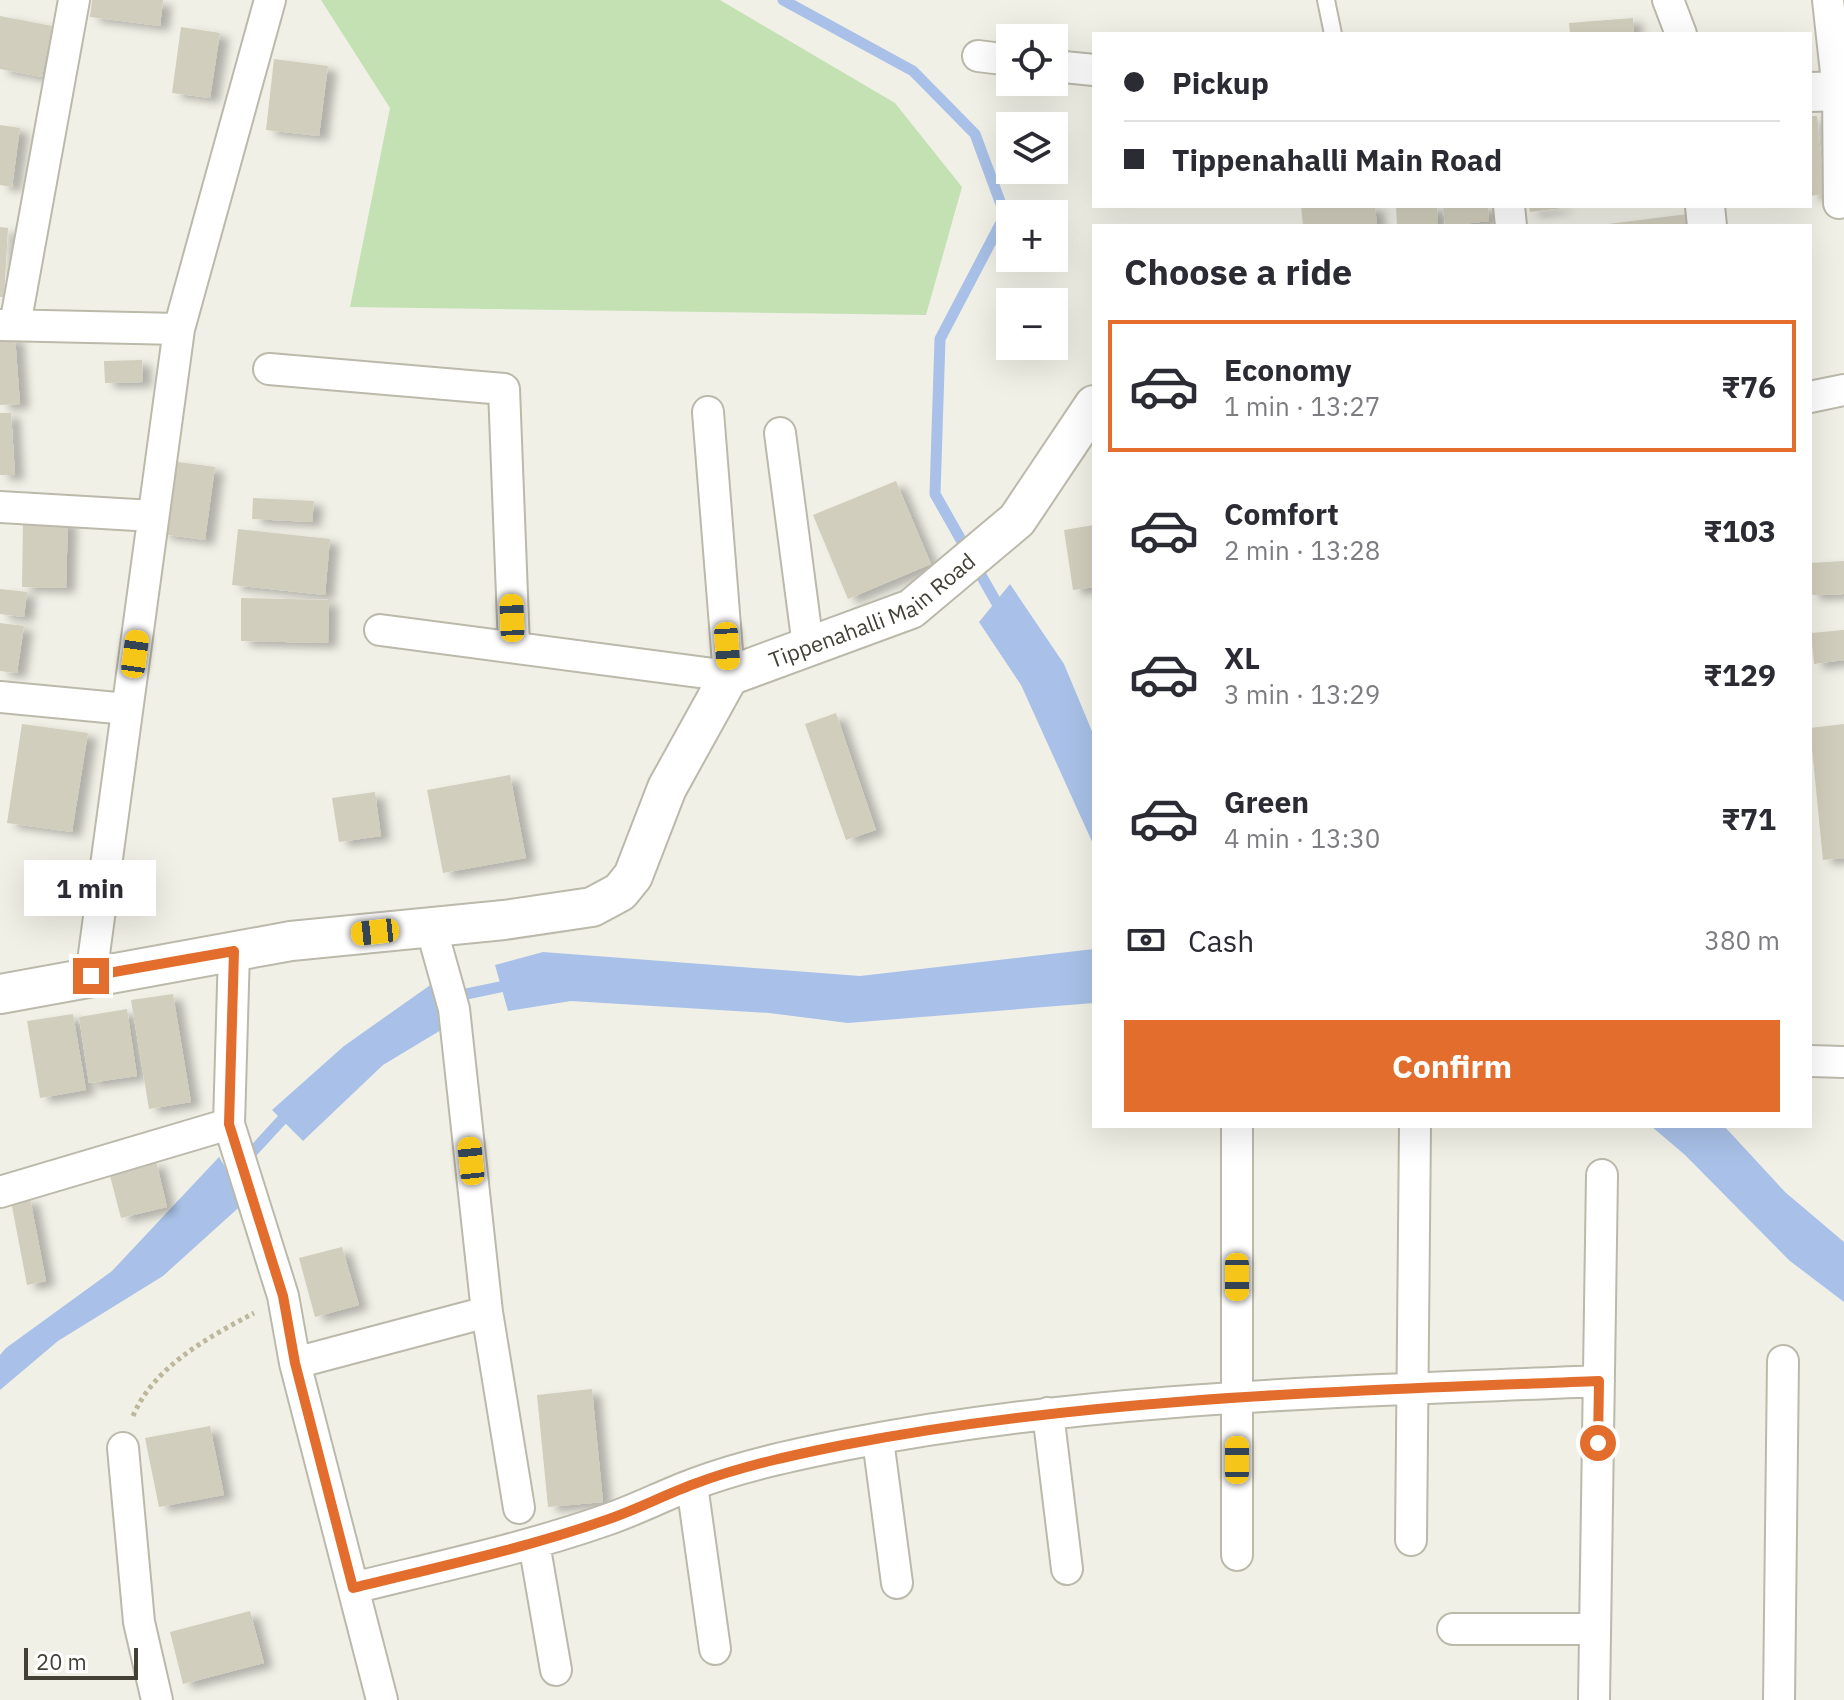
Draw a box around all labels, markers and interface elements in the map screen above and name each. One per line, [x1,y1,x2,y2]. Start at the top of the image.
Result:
map controls [996,24,1068,360]
button: locate [996,24,1068,96]
text: Pickup [1172,63,1269,102]
button: layers [996,112,1068,184]
text: Tippenahalli Main Road [1172,140,1502,179]
button: + [996,200,1068,272]
text: Choose a ride [1124,248,1352,295]
button: − [996,288,1068,360]
icon: car [1128,350,1200,422]
text: Economy [1224,350,1352,389]
text: ₹76 [1721,367,1776,406]
text: 1 min · 13:27 [1224,389,1380,423]
icon: car [1128,494,1200,566]
text: Comfort [1224,494,1339,533]
text: ₹103 [1703,511,1776,550]
text: 2 min · 13:28 [1224,533,1380,567]
street label: Tippenahalli Main Road [765,546,981,674]
car [499,594,525,642]
car [713,621,741,671]
car [120,629,150,679]
icon: car [1128,638,1200,710]
text: XL [1224,638,1260,677]
text: ₹129 [1703,655,1776,694]
text: 3 min · 13:29 [1224,677,1380,711]
icon: car [1128,782,1200,854]
text: Green [1224,782,1309,821]
text: ₹71 [1721,799,1776,838]
text: 4 min · 13:30 [1224,821,1380,855]
callout: 1 min [25,860,157,916]
text: 1 min [56,871,124,905]
car [350,918,400,946]
icon: cash [1124,918,1168,962]
text: Cash [1188,921,1254,960]
text: 380 m [1704,923,1780,957]
route end [73,958,109,994]
button: Confirm [1124,1020,1780,1112]
car [457,1136,485,1186]
car [1225,1253,1249,1301]
route start [1580,1425,1616,1461]
car [1225,1436,1249,1484]
scale bar [24,1644,138,1680]
text: 20 m [36,1647,87,1676]

